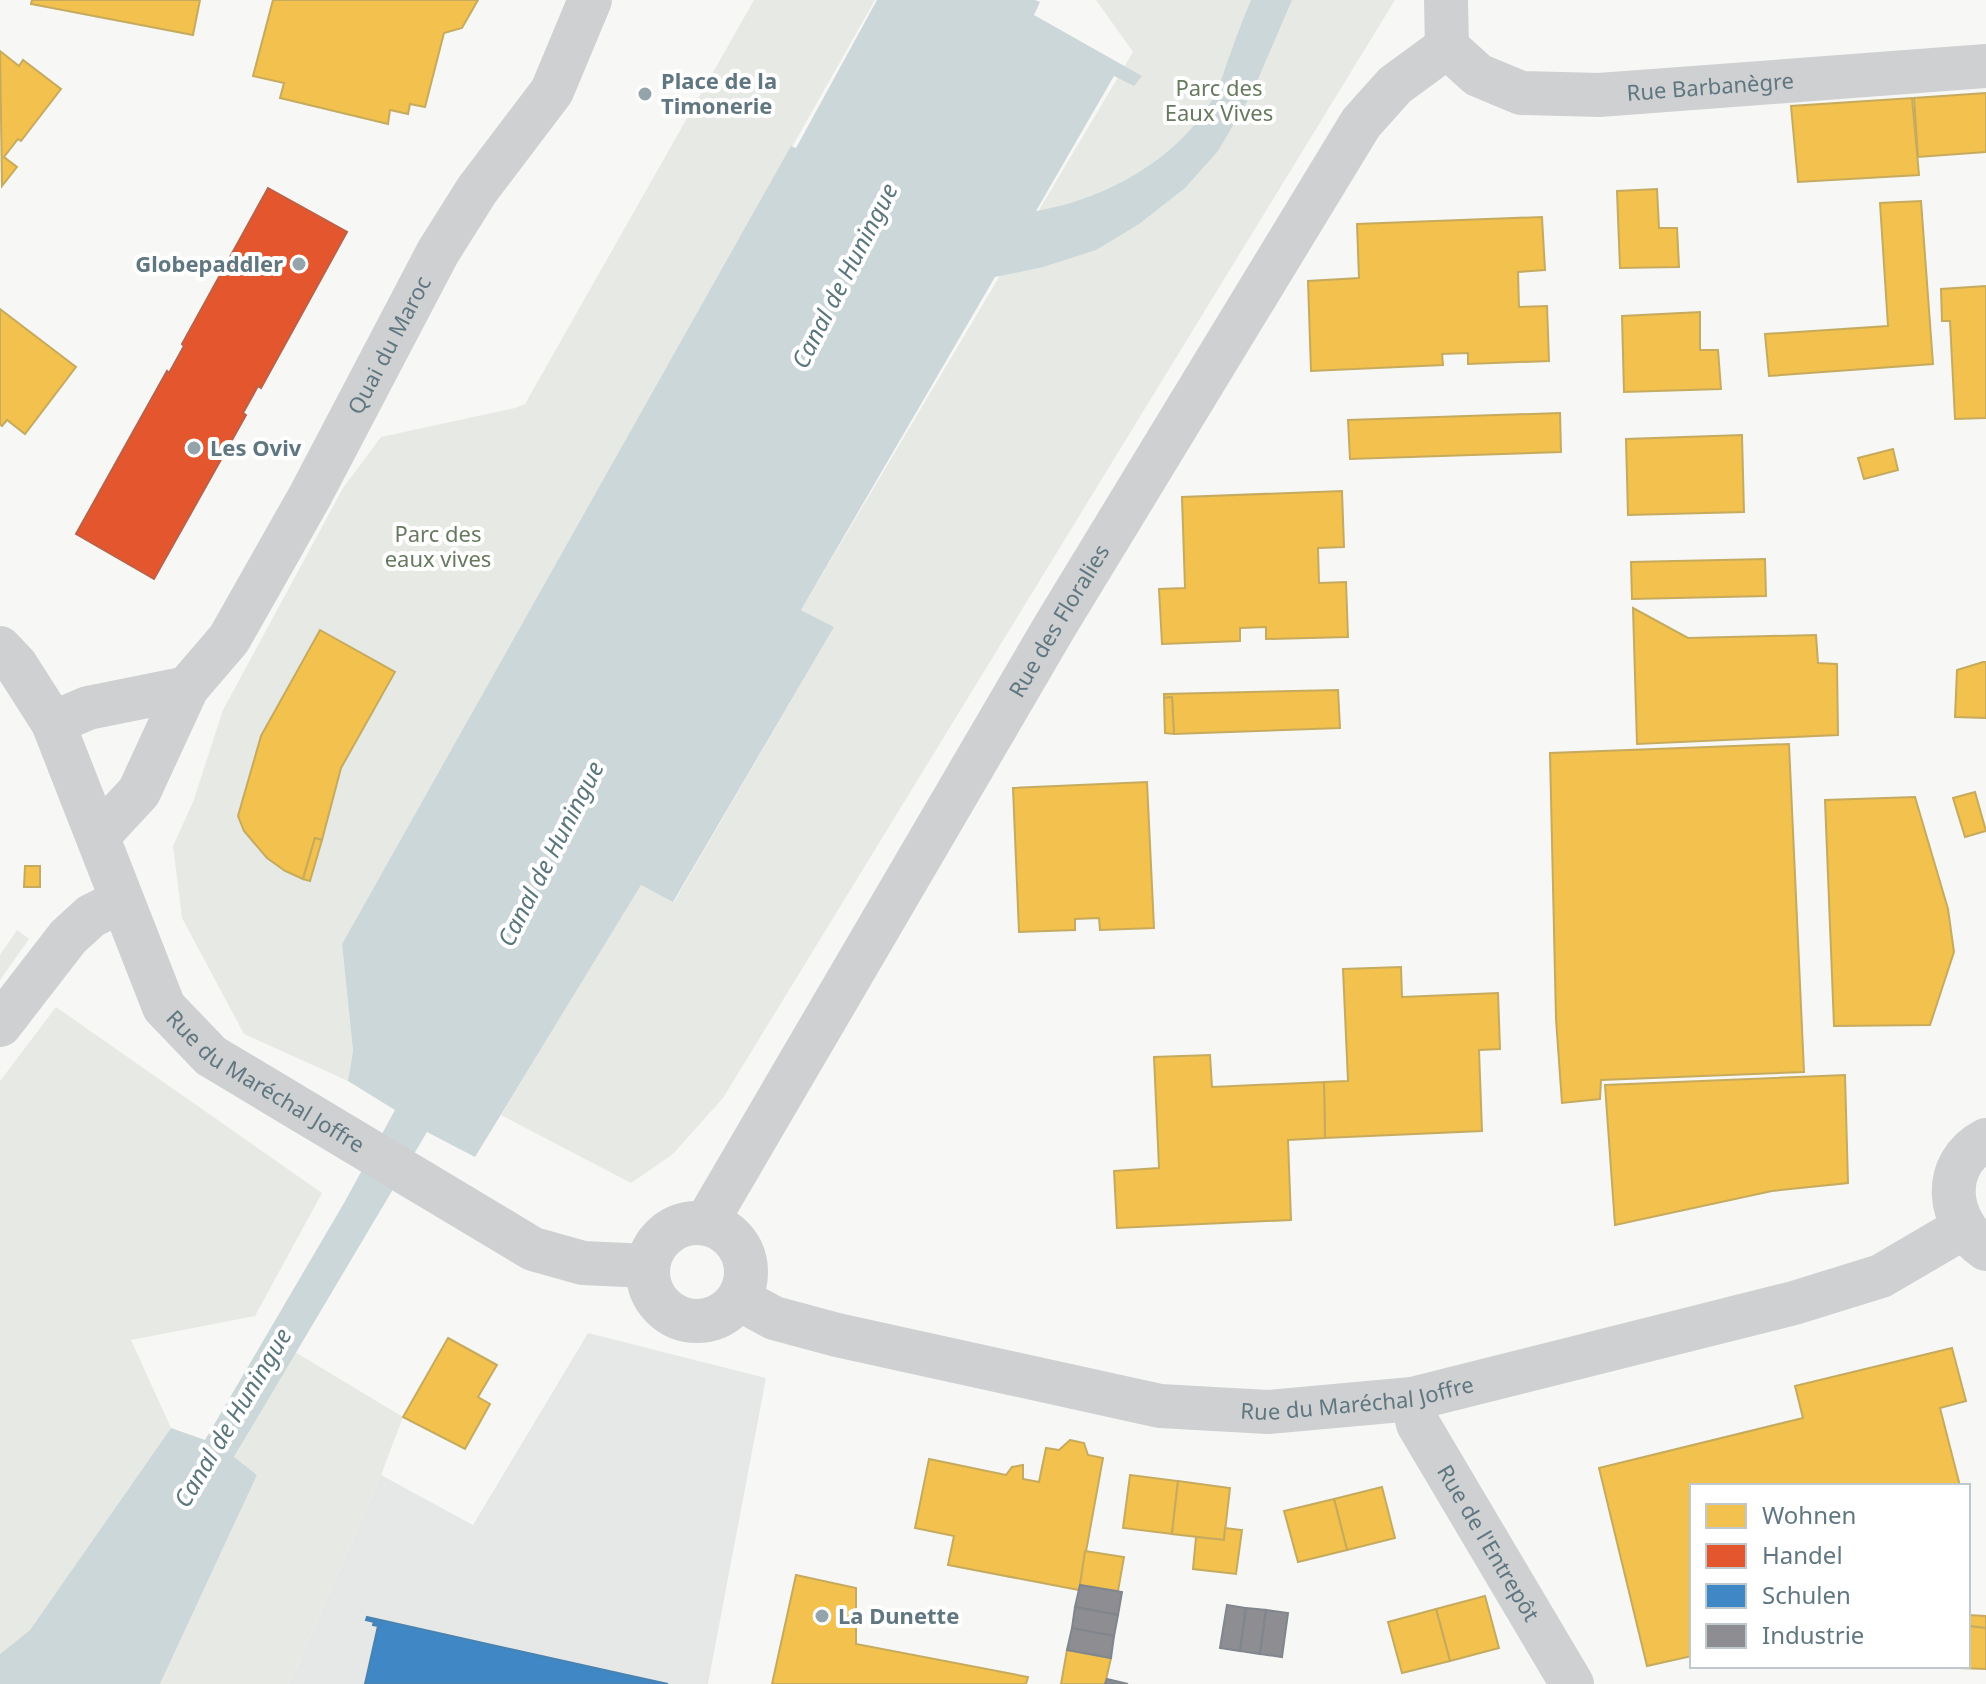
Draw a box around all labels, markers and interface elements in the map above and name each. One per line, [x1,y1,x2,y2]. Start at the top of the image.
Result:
street label: Rue Barbanègre [1625,64,1795,107]
place label: Place de la Timonerie [661,65,777,120]
park label: Parc des Eaux Vives [1165,72,1273,127]
marker: Place de la Timonerie [636,85,654,103]
water label: Canal de Huningue [783,177,905,374]
place label: Globepaddler [135,248,283,278]
marker: Globepaddler [290,255,308,273]
street label: Quai du Maroc [340,270,437,419]
place label: Les Oviv [210,432,302,462]
marker: Les Oviv [185,439,203,457]
park label: Parc des eaux vives [385,518,491,573]
street label: Rue des Floralies [1001,538,1115,702]
water label: Canal de Huningue [489,755,611,952]
street label: Rue du Maréchal Joffre [160,1003,371,1159]
water label: Canal de Huningue [165,1321,298,1513]
street label: Rue du Maréchal Joffre [1240,1368,1477,1426]
street label: Rue de l'Entrepôt [1431,1458,1547,1626]
legend [1690,1484,1970,1668]
text: Wohnen [1762,1498,1856,1531]
text: Handel [1762,1538,1843,1571]
text: Schulen [1762,1578,1851,1611]
place label: La Dunette [838,1600,959,1630]
marker: La Dunette [813,1607,831,1625]
text: Industrie [1762,1618,1864,1651]

